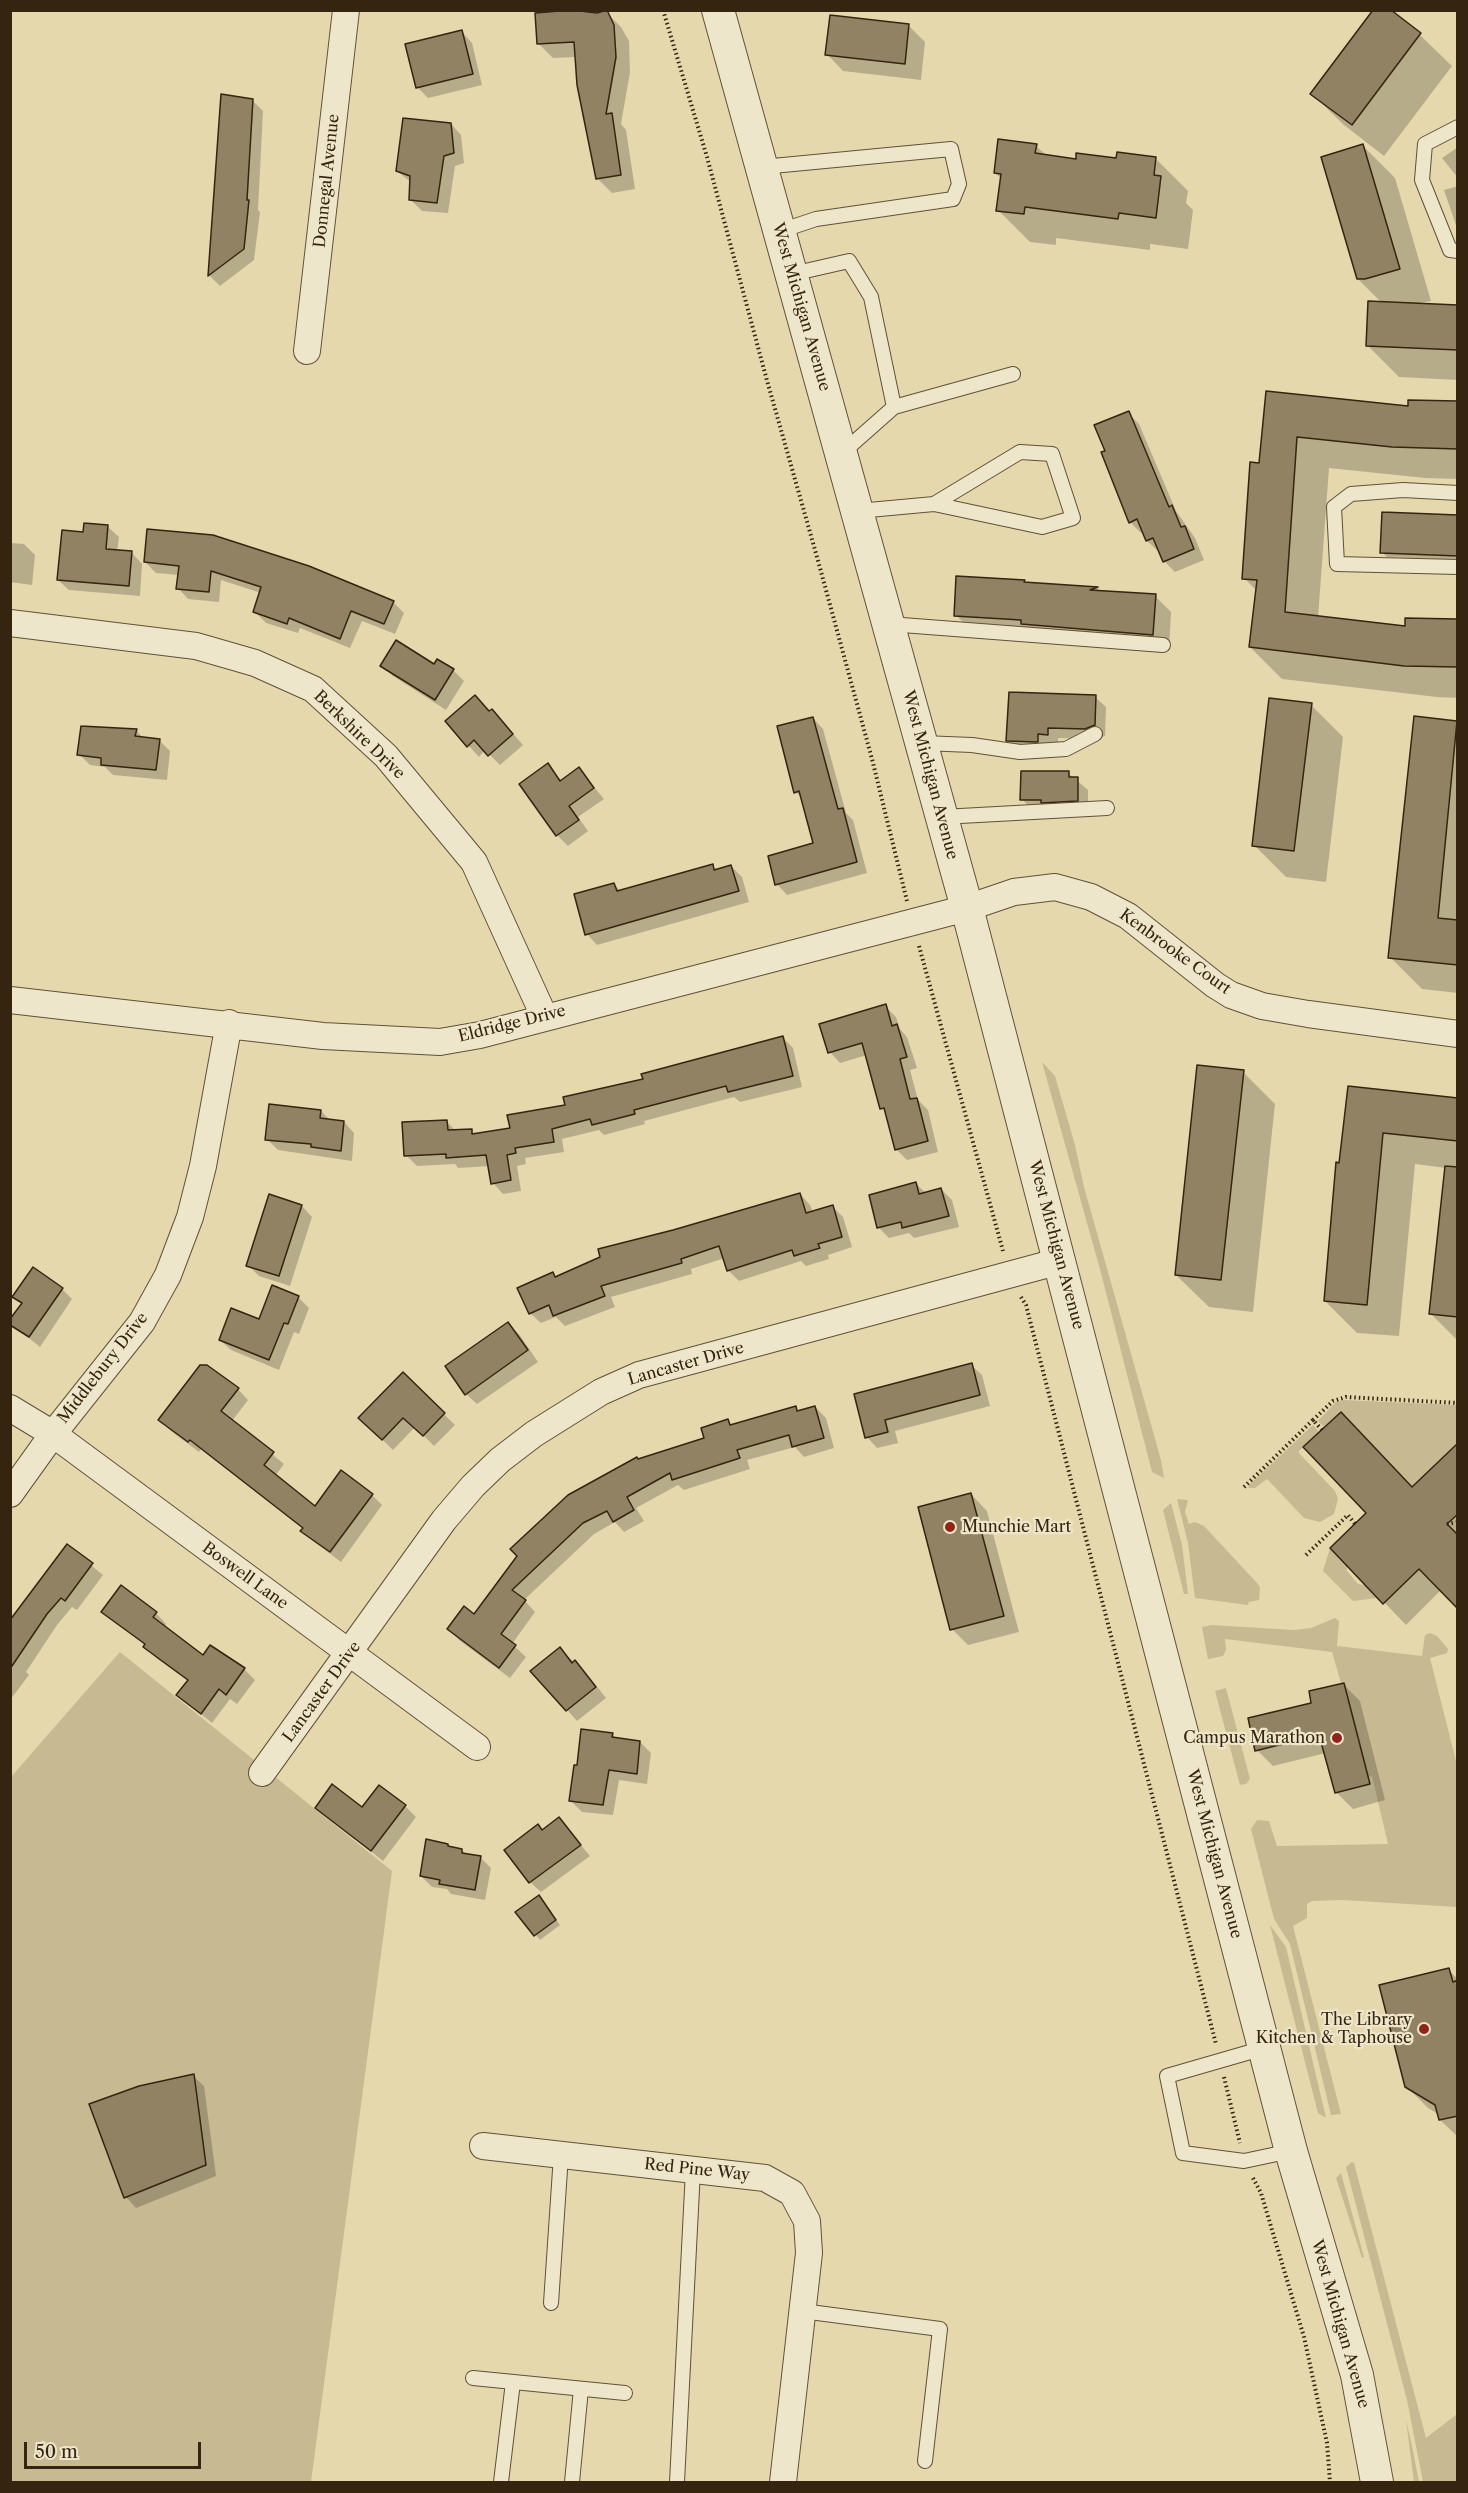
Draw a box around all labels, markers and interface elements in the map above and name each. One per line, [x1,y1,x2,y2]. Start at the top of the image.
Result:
street label: Donnegal Avenue [310,113,344,249]
street label: West Michigan Avenue [768,221,834,393]
street label: Berkshire Drive [309,687,409,783]
street label: West Michigan Avenue [898,688,962,862]
street label: Kenbrooke Court [1116,905,1234,999]
street label: Eldridge Drive [456,1001,568,1047]
street label: West Michigan Avenue [1024,1158,1088,1332]
street label: Middlebury Drive [54,1309,152,1427]
street label: Lancaster Drive [626,1338,746,1390]
place label: Munchie Mart [962,1517,1071,1537]
marker: Munchie Mart [943,1520,957,1534]
street label: Boswell Lane [198,1538,292,1614]
street label: Lancaster Drive [279,1638,365,1746]
place label: Campus Marathon [1183,1728,1325,1748]
marker: Campus Marathon [1330,1731,1344,1745]
street label: West Michigan Avenue [1182,1767,1246,1941]
place label: The Library Kitchen & Taphouse [1256,2010,1412,2048]
marker: The Library Kitchen & Taphouse [1417,2022,1431,2036]
street label: Red Pine Way [643,2155,751,2185]
street label: West Michigan Avenue [1307,2238,1373,2410]
scale bar [27,2430,204,2468]
text: 50 m [35,2441,78,2463]

